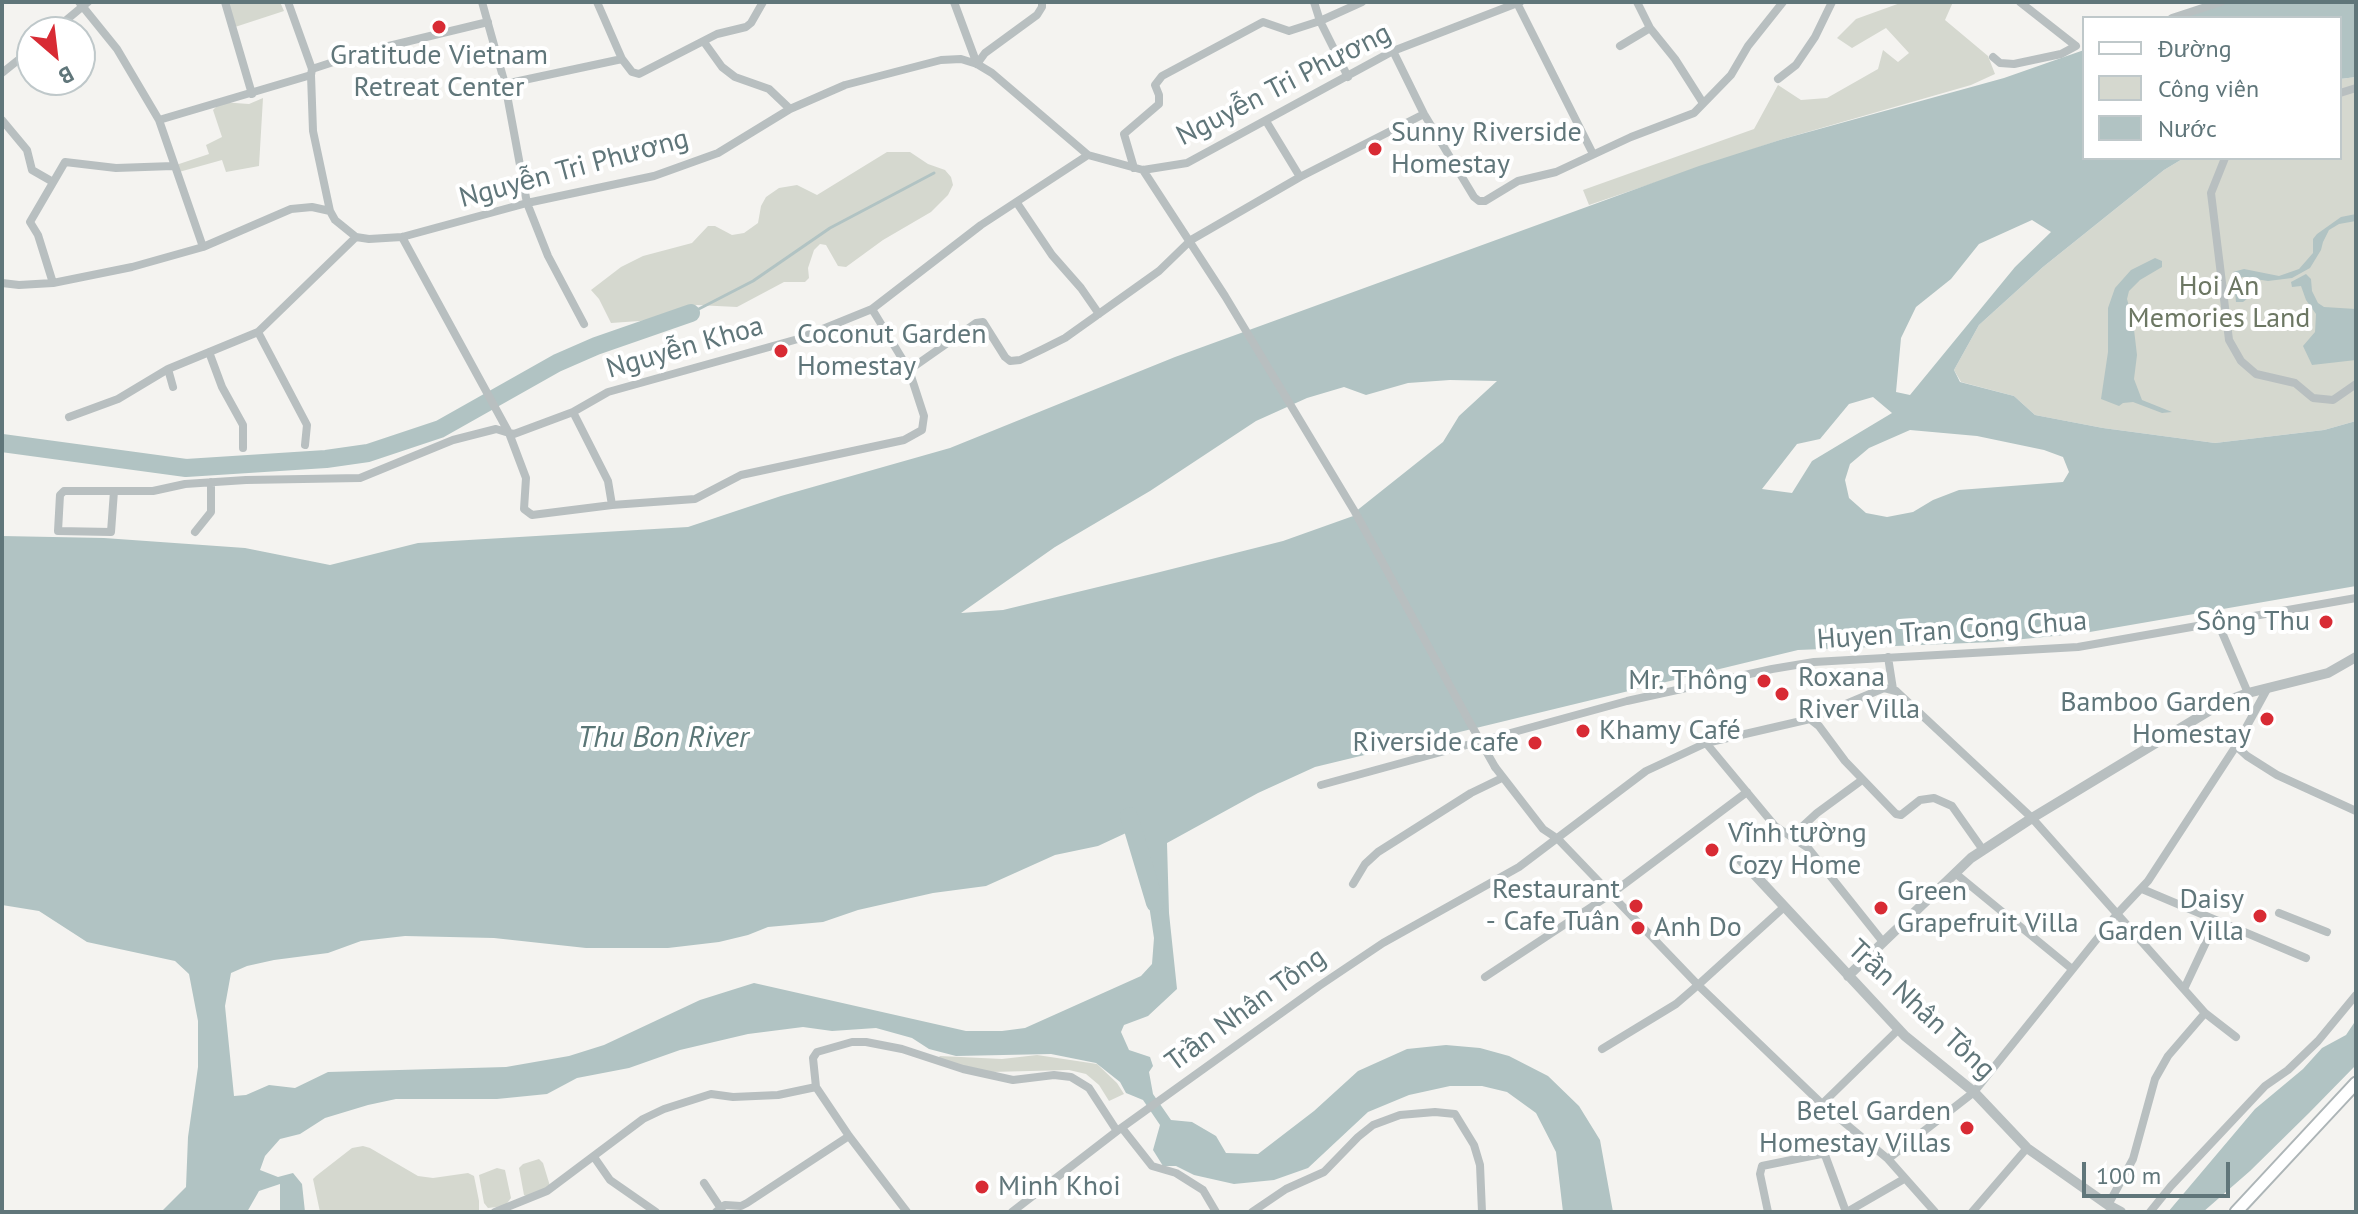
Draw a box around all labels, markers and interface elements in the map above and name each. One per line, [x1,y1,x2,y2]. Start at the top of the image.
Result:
north arrow [16,16,96,96]
street label: Nguyễn Tri Phương [1171,16,1397,154]
legend [2082,16,2342,160]
marker: Gratitude Vietnam Retreat Center [430,18,448,36]
text: Đường [2158,33,2232,64]
place label: Gratitude Vietnam Retreat Center [330,39,548,105]
text: B [54,60,79,91]
text: Công viên [2158,73,2259,104]
text: Nước [2158,113,2217,144]
place label: Sunny Riverside Homestay [1391,116,1582,182]
street label: Nguyễn Tri Phương [456,122,692,216]
marker: Sunny Riverside Homestay [1366,140,1384,158]
park label: Hoi An Memories Land [2128,270,2310,336]
street label: Nguyễn Khoa [603,310,767,386]
place label: Coconut Garden Homestay [797,318,987,384]
marker: Coconut Garden Homestay [772,342,790,360]
street label: Huyen Tran Cong Chua [1816,605,2088,657]
place label: Sông Thu [2196,605,2310,639]
marker: Sông Thu [2317,613,2335,631]
place label: Roxana River Villa [1798,661,1920,727]
place label: Mr. Thông [1628,664,1748,698]
marker: Mr. Thông [1755,672,1773,690]
marker: Roxana River Villa [1773,685,1791,703]
place label: Bamboo Garden Homestay [2060,686,2251,752]
marker: Bamboo Garden Homestay [2258,710,2276,728]
place label: Khamy Café [1599,714,1741,748]
water label: Thu Bon River [577,720,749,756]
marker: Khamy Café [1574,722,1592,740]
place label: Riverside cafe [1352,726,1519,760]
marker: Riverside cafe [1526,734,1544,752]
place label: Vĩnh tường Cozy Home [1728,817,1867,883]
marker: Vĩnh tường Cozy Home [1703,841,1721,859]
place label: Restaurant - Cafe Tuân [1486,873,1620,939]
place label: Green Grapefruit Villa [1897,875,2079,941]
place label: Daisy Garden Villa [2098,883,2244,949]
marker: Restaurant - Cafe Tuân [1627,897,1645,915]
marker: Green Grapefruit Villa [1872,899,1890,917]
marker: Daisy Garden Villa [2251,907,2269,925]
place label: Anh Do [1654,911,1742,945]
marker: Anh Do [1629,919,1647,937]
street label: Trần Nhân Tông [1840,933,2002,1087]
street label: Trần Nhân Tông [1160,941,1332,1079]
place label: Betel Garden Homestay Villas [1759,1095,1951,1161]
marker: Betel Garden Homestay Villas [1958,1119,1976,1137]
scale bar [2086,1146,2234,1196]
text: 100 m [2096,1160,2161,1191]
place label: Minh Khoi [998,1170,1121,1204]
marker: Minh Khoi [973,1178,991,1196]

